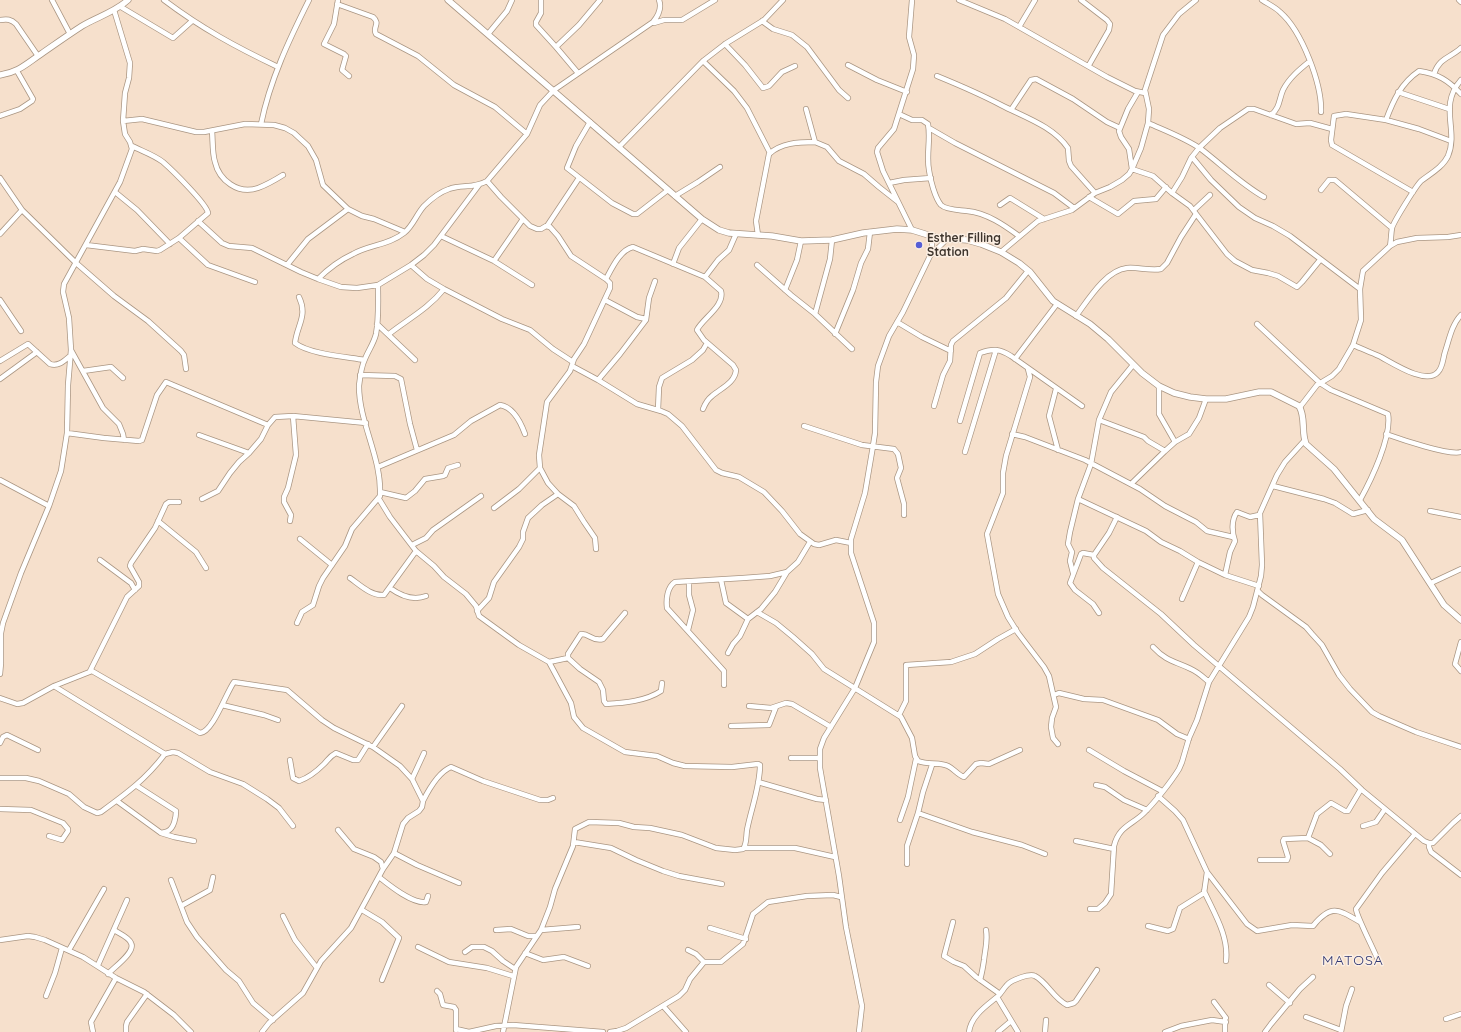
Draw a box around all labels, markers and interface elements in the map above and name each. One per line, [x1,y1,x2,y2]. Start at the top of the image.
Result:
place label: Esther Filling Station [927,231,1001,259]
marker: Esther Filling Station [914,240,924,250]
district label: MATOSA [1322,953,1384,969]

